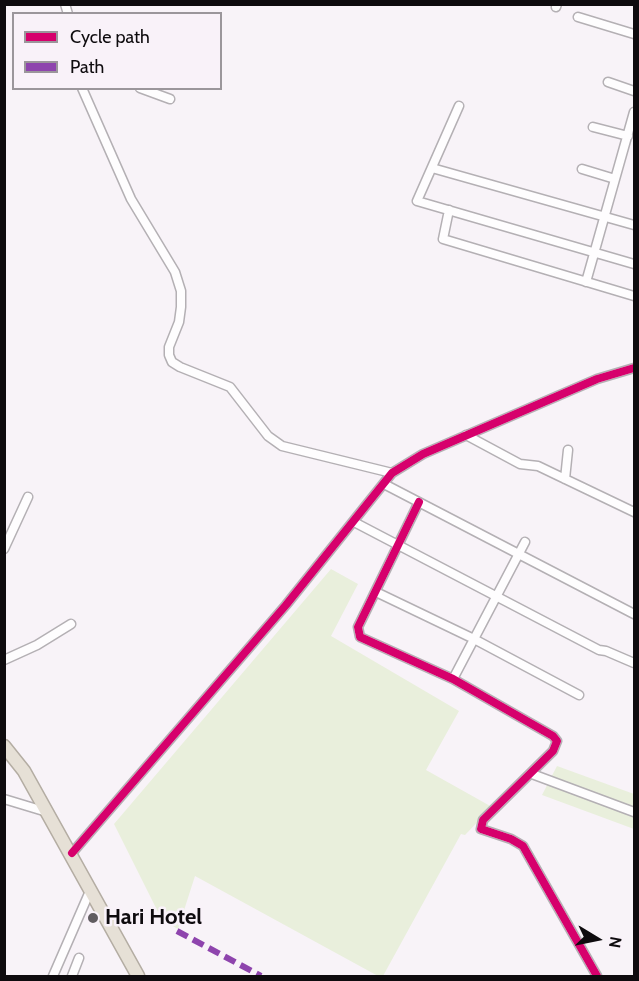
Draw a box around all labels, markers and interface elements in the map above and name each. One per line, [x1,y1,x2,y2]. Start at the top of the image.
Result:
legend [12,12,222,90]
text: Cycle path [70,26,150,48]
text: Path [70,56,104,78]
place label: Hari Hotel [105,905,202,931]
north arrow [567,909,627,969]
marker: Hari Hotel [86,911,100,925]
text: N [605,935,626,949]

